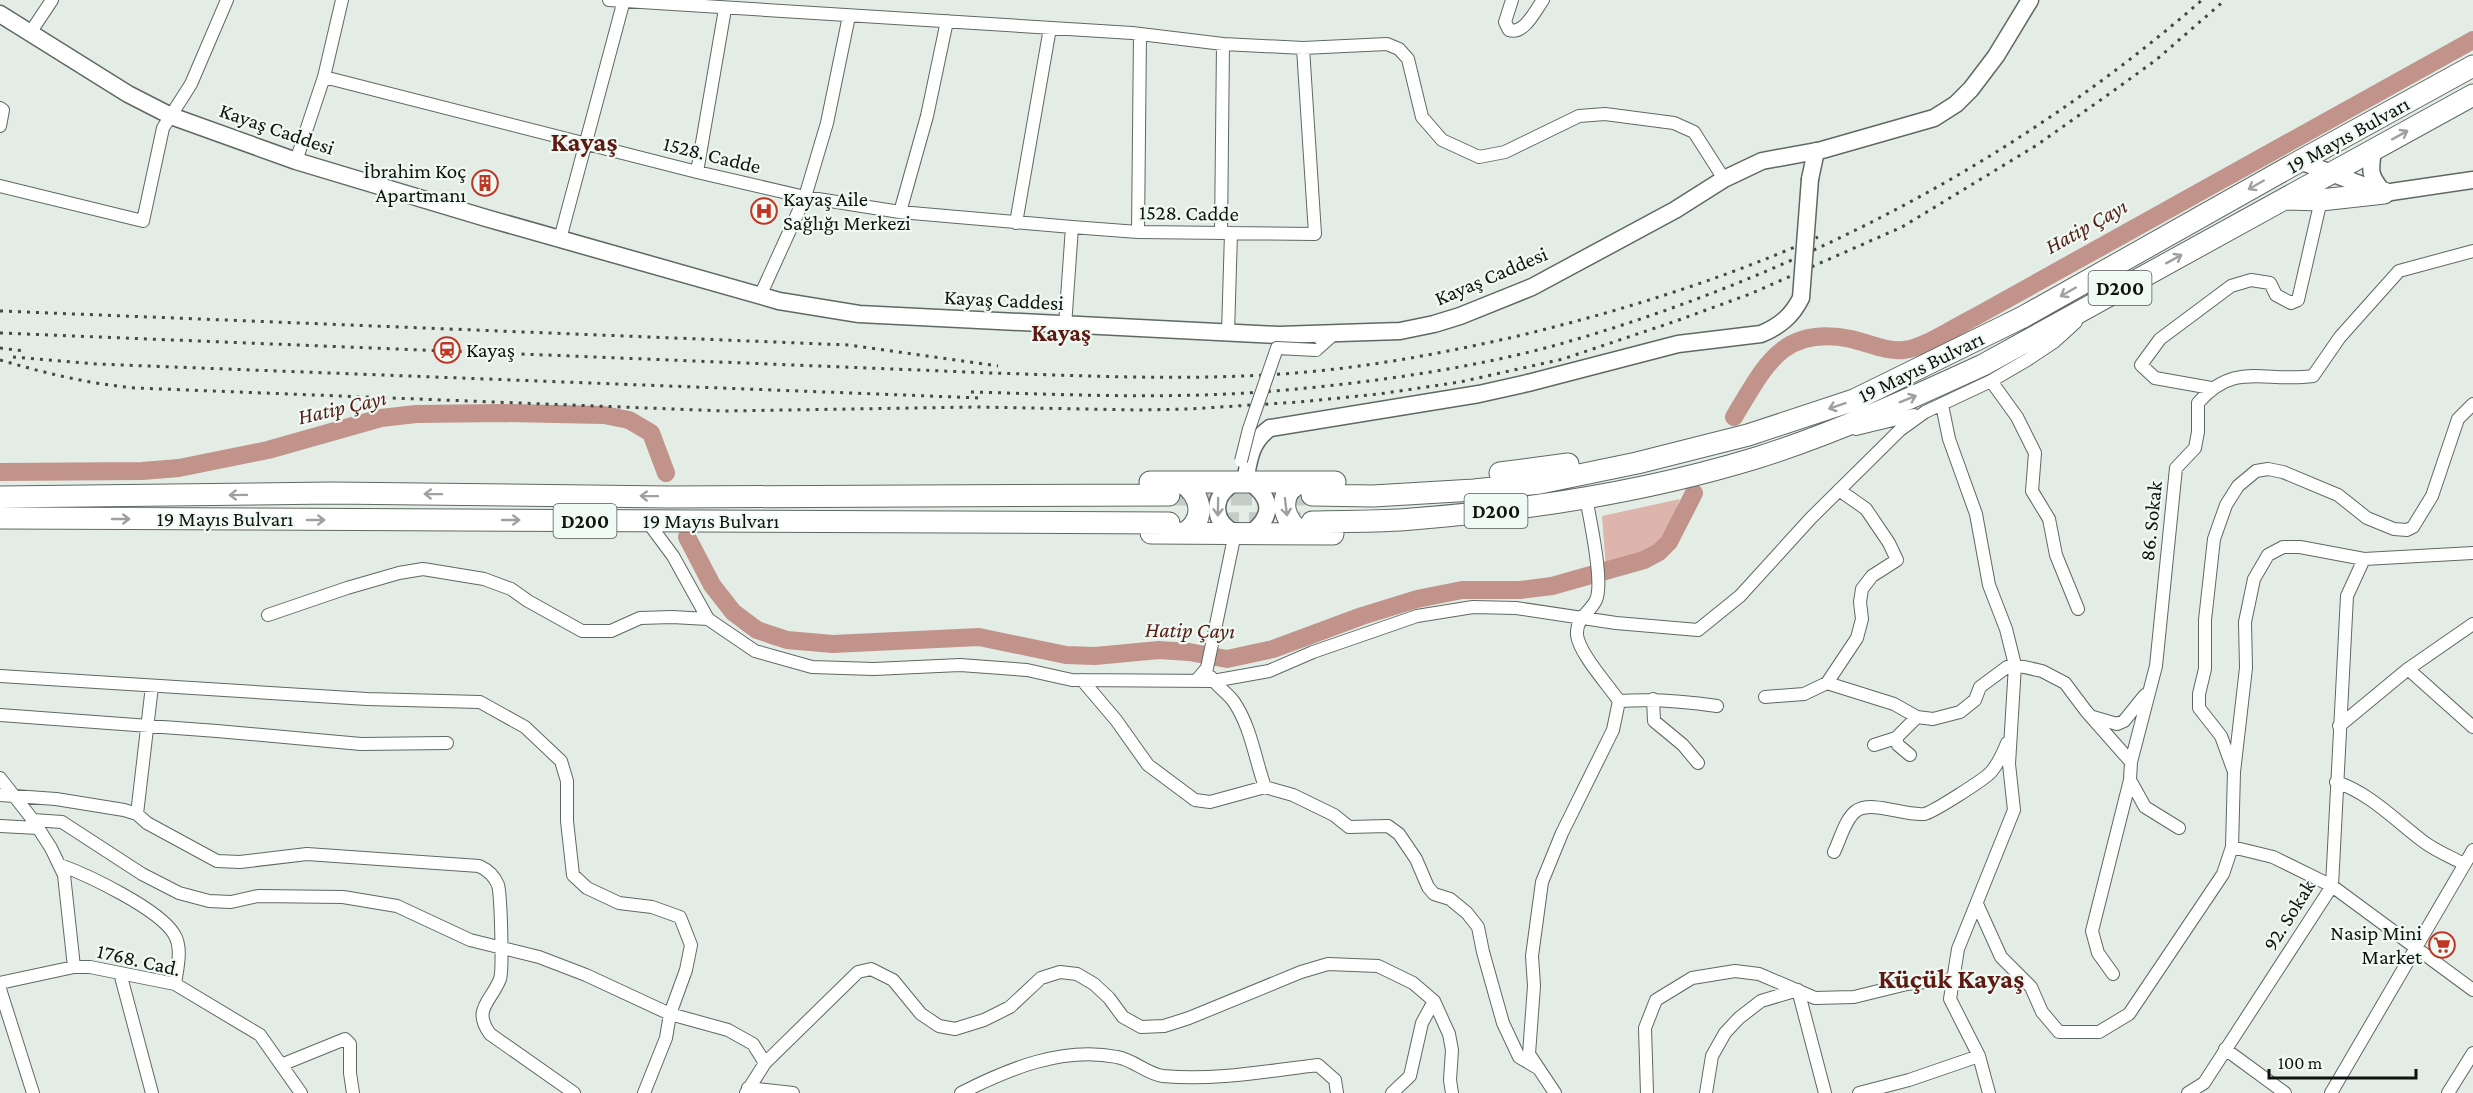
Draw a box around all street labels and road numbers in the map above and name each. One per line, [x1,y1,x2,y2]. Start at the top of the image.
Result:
street label: 19 Mayıs Bulvarı [2283,91,2414,179]
street label: Kayaş Caddesi [216,98,338,160]
street label: 1528. Cadde [661,131,763,179]
street label: 1528. Cadde [1139,200,1239,226]
street label: Kayaş Caddesi [1431,241,1551,310]
road number: D200 [2088,271,2152,305]
street label: Kayaş Caddesi [943,285,1065,315]
street label: 19 Mayıs Bulvarı [1854,326,1988,408]
street label: 86. Sokak [2135,480,2167,562]
road number: D200 [1464,494,1528,528]
road number: D200 [554,504,616,538]
street label: 19 Mayıs Bulvarı [157,507,294,531]
street label: 19 Mayıs Bulvarı [643,509,780,533]
street label: 92. Sokak [2258,875,2320,955]
street label: 1768. Cad. [95,939,183,981]

